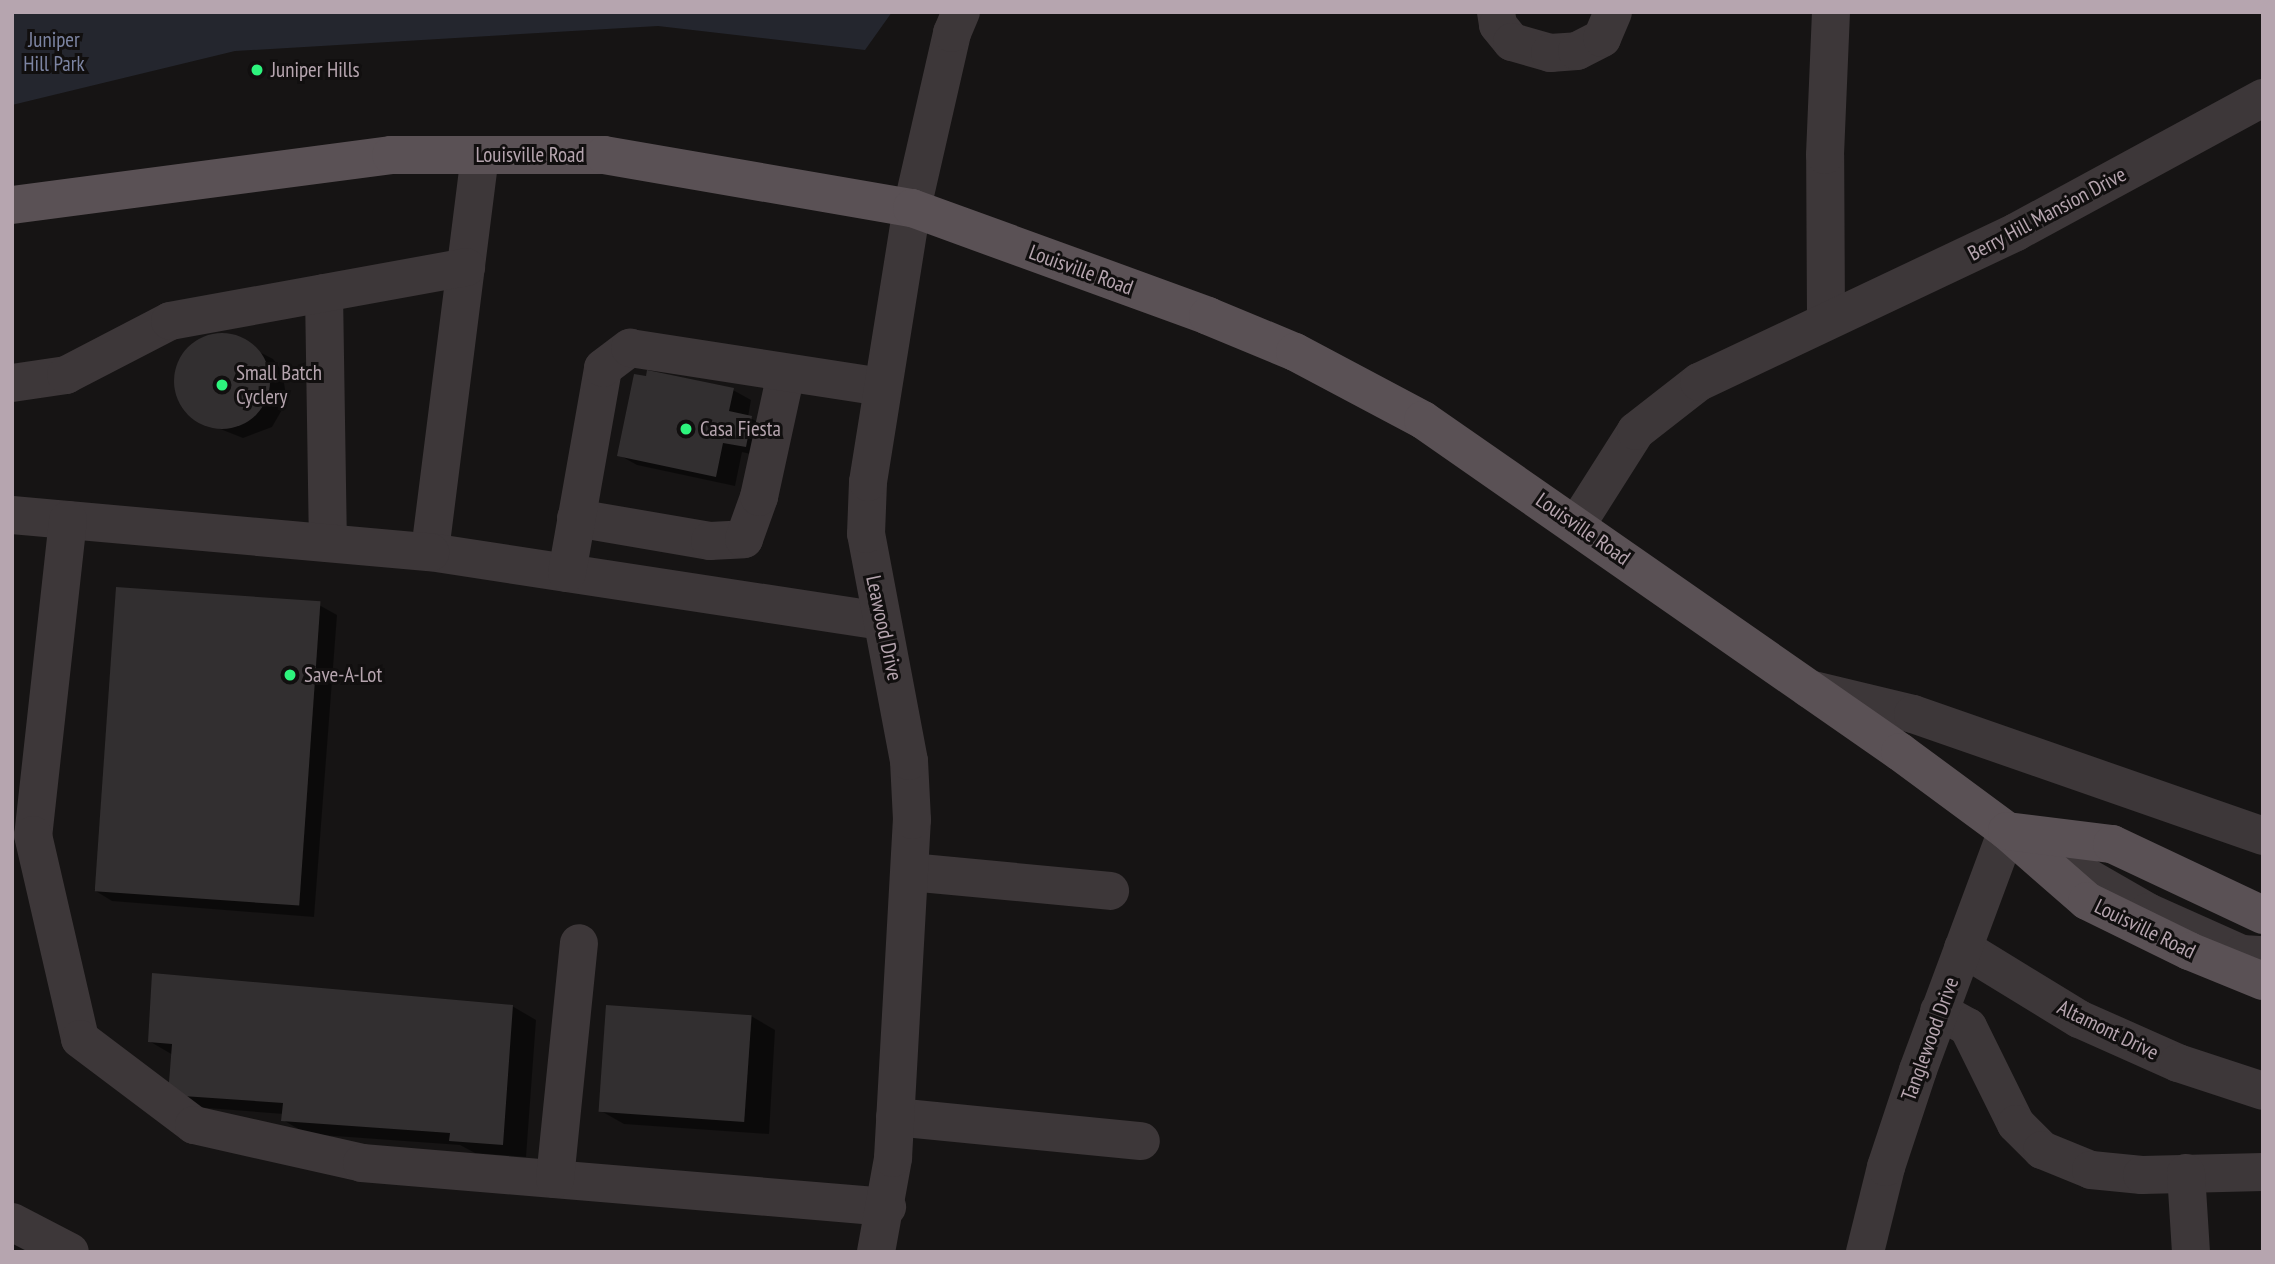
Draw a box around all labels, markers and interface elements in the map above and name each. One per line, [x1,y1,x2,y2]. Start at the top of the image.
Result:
park label: Juniper Hill Park [23,27,85,77]
place label: Juniper Hills [271,57,360,83]
marker: Juniper Hills [249,62,265,78]
street label: Louisville Road [475,142,585,168]
street label: Berry Hill Mansion Drive [1963,162,2131,266]
street label: Louisville Road [1025,240,1137,300]
place label: Small Batch Cyclery [236,360,322,410]
marker: Small Batch Cyclery [214,377,230,393]
place label: Casa Fiesta [700,416,781,442]
marker: Casa Fiesta [678,421,694,437]
street label: Louisville Road [1531,487,1635,571]
street label: Leawood Drive [861,573,907,683]
place label: Save-A-Lot [304,662,382,688]
marker: Save-A-Lot [282,667,298,683]
street label: Louisville Road [2090,894,2200,964]
street label: Tanglewood Drive [1896,974,1964,1104]
street label: Altamont Drive [2053,995,2163,1065]

